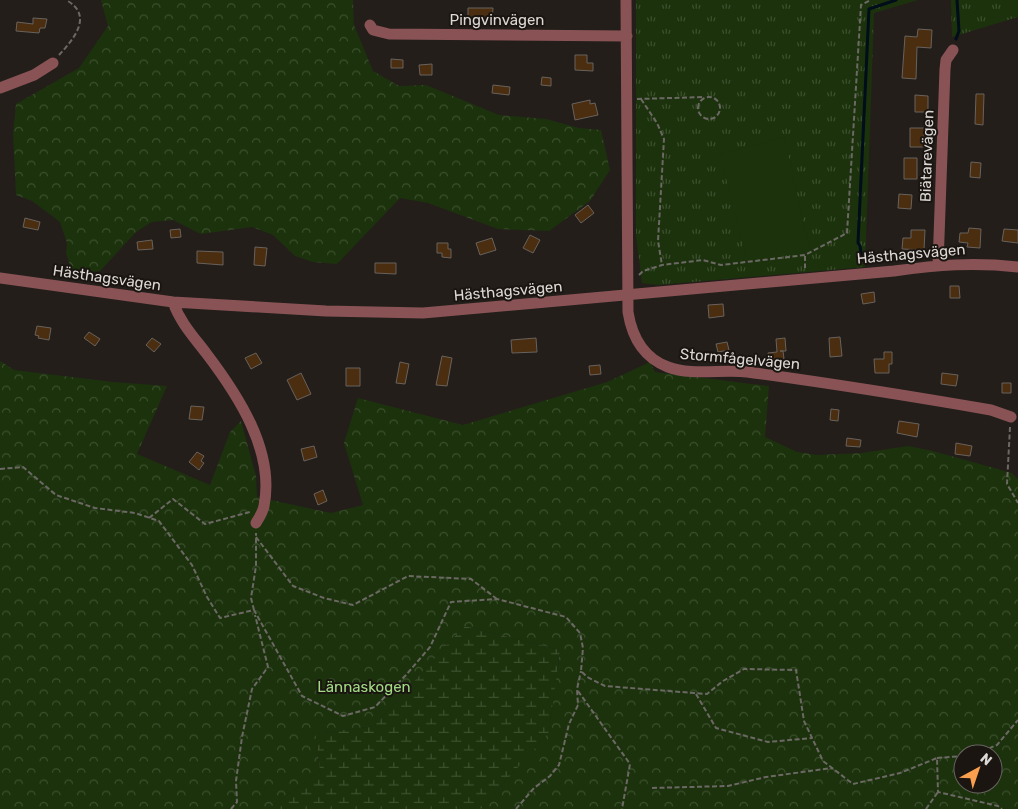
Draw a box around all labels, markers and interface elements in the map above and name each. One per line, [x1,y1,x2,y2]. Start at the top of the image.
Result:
street label: Pingvinvägen [450,11,544,29]
street label: Biätarevägen [916,110,938,202]
street label: Hästhagsvägen [856,240,966,268]
street label: Hästhagsvägen [52,262,162,294]
street label: Hästhagsvägen [453,277,563,305]
street label: Stormfågelvägen [679,345,801,373]
park label: Lännaskogen [317,678,411,696]
north arrow [953,744,1003,794]
text: N [977,750,995,769]

